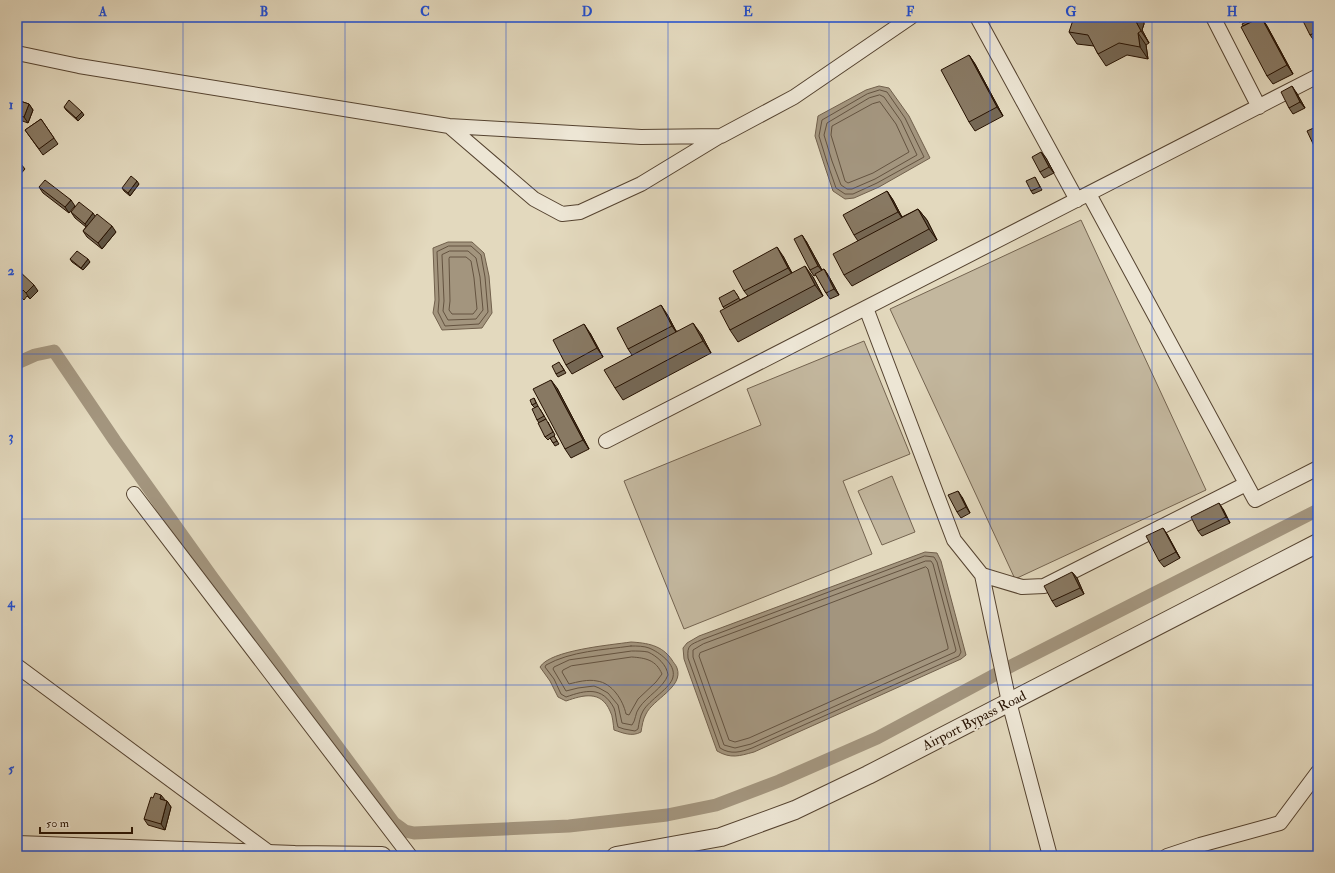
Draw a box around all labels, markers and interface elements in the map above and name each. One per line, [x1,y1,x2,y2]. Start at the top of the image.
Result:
text: A [98,4,108,20]
text: B [260,4,268,20]
text: C [420,4,430,20]
text: D [582,4,593,20]
text: E [743,4,753,20]
text: F [906,4,915,20]
text: G [1066,4,1077,20]
text: H [1227,4,1238,20]
text: 1 [9,97,14,113]
text: 2 [8,263,15,279]
text: 3 [9,429,14,445]
text: 4 [6,595,15,611]
street label: Airport Bypass Road [919,687,1030,755]
text: 5 [8,761,14,777]
scale bar [40,809,132,835]
text: 50 m [46,816,70,831]

